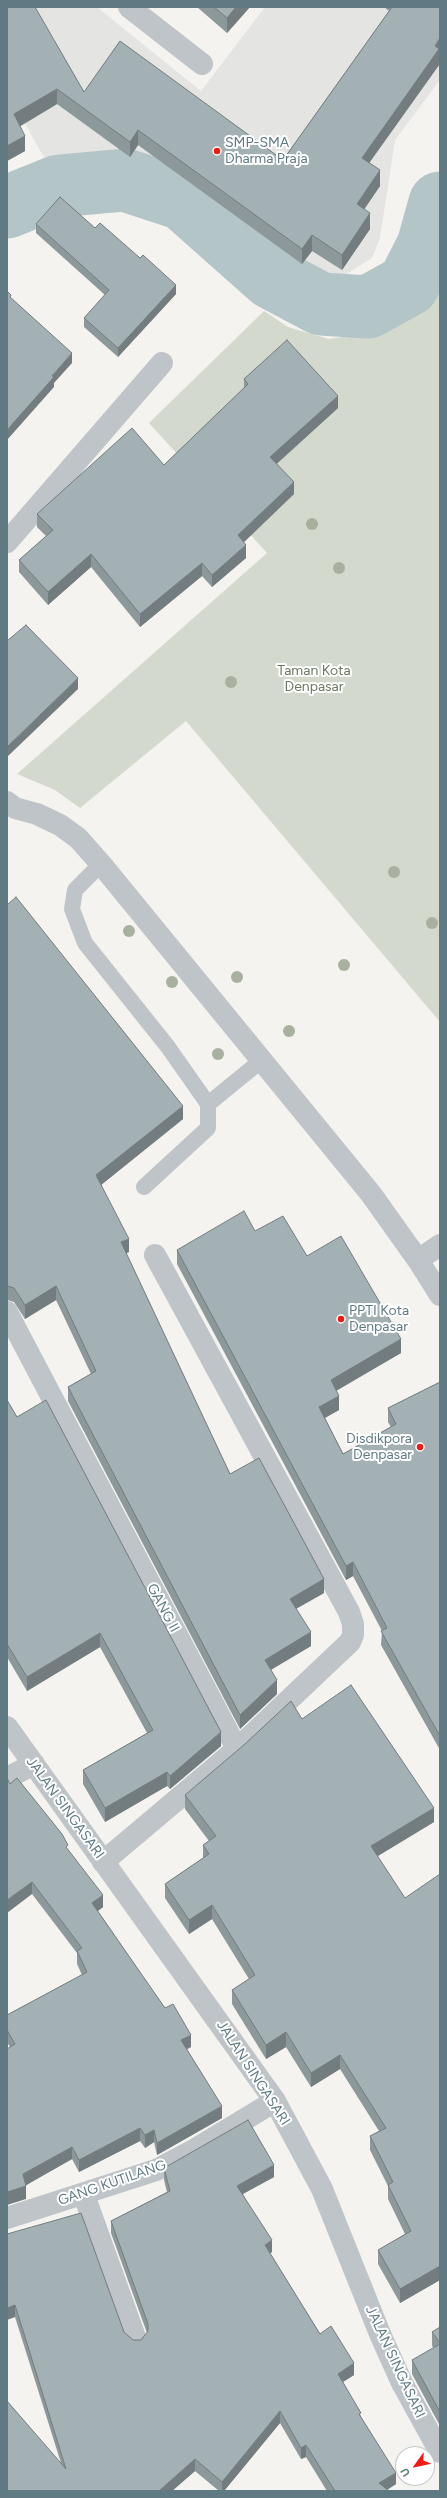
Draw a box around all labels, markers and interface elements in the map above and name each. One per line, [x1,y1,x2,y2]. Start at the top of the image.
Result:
place label: SMP-SMA Dharma Praja [225,135,308,168]
marker: SMP-SMA Dharma Praja [212,146,222,156]
park label: Taman Kota Denpasar [277,663,351,696]
place label: PPTI Kota Denpasar [349,1303,409,1336]
marker: PPTI Kota Denpasar [336,1314,346,1324]
place label: Disdikpora Denpasar [346,1431,412,1464]
marker: Disdikpora Denpasar [415,1442,425,1452]
street label: GANG II [143,1581,183,1635]
street label: JALAN SINGASARI [22,1754,108,1862]
street label: JALAN SINGASARI [213,2017,293,2129]
street label: GANG KUTILANG [56,2157,168,2209]
street label: JALAN SINGASARI [362,2303,428,2421]
north arrow [395,2446,435,2486]
text: U [398,2465,413,2479]

